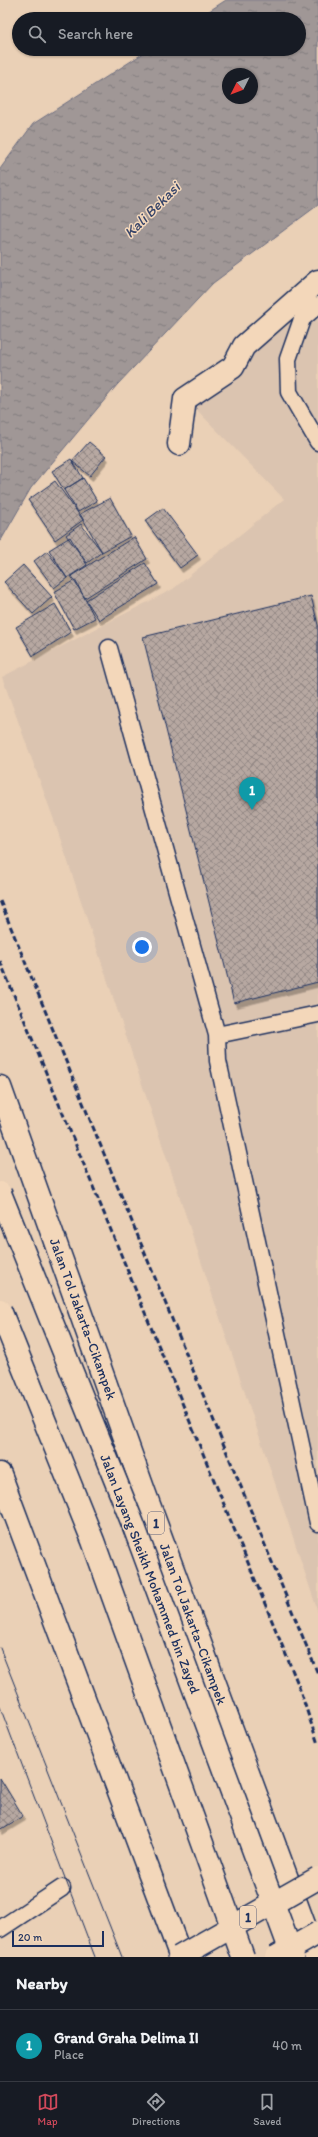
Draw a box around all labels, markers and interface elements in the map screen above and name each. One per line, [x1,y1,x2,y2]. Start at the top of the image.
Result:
search box [12,12,306,56]
icon: search [26,23,48,45]
text: Search here [58,25,133,43]
north arrow [222,68,258,104]
water label: Kali Bekasi [120,177,185,242]
pin: 1 [239,777,265,810]
your location [132,937,152,957]
street label: Jalan Tol Jakarta–Cikampek [46,1236,120,1403]
street label: Jalan Layang Sheikh Mohammed bin Zayed [96,1452,204,1696]
road number: 1 [148,1512,164,1534]
street label: Jalan Tol Jakarta–Cikampek [156,1541,230,1708]
road number: 1 [240,1906,256,1928]
scale bar [12,1929,104,1948]
text: 20 m [18,1931,42,1944]
text: Nearby [16,1973,68,1993]
text: Grand Graha Delima II [54,2029,199,2047]
text: 1 [26,2038,32,2053]
text: 40 m [272,2038,302,2053]
text: Place [54,2047,84,2062]
tab: Map [37,2091,59,2128]
tab: Directions [132,2091,180,2128]
tab: Saved [253,2091,281,2128]

